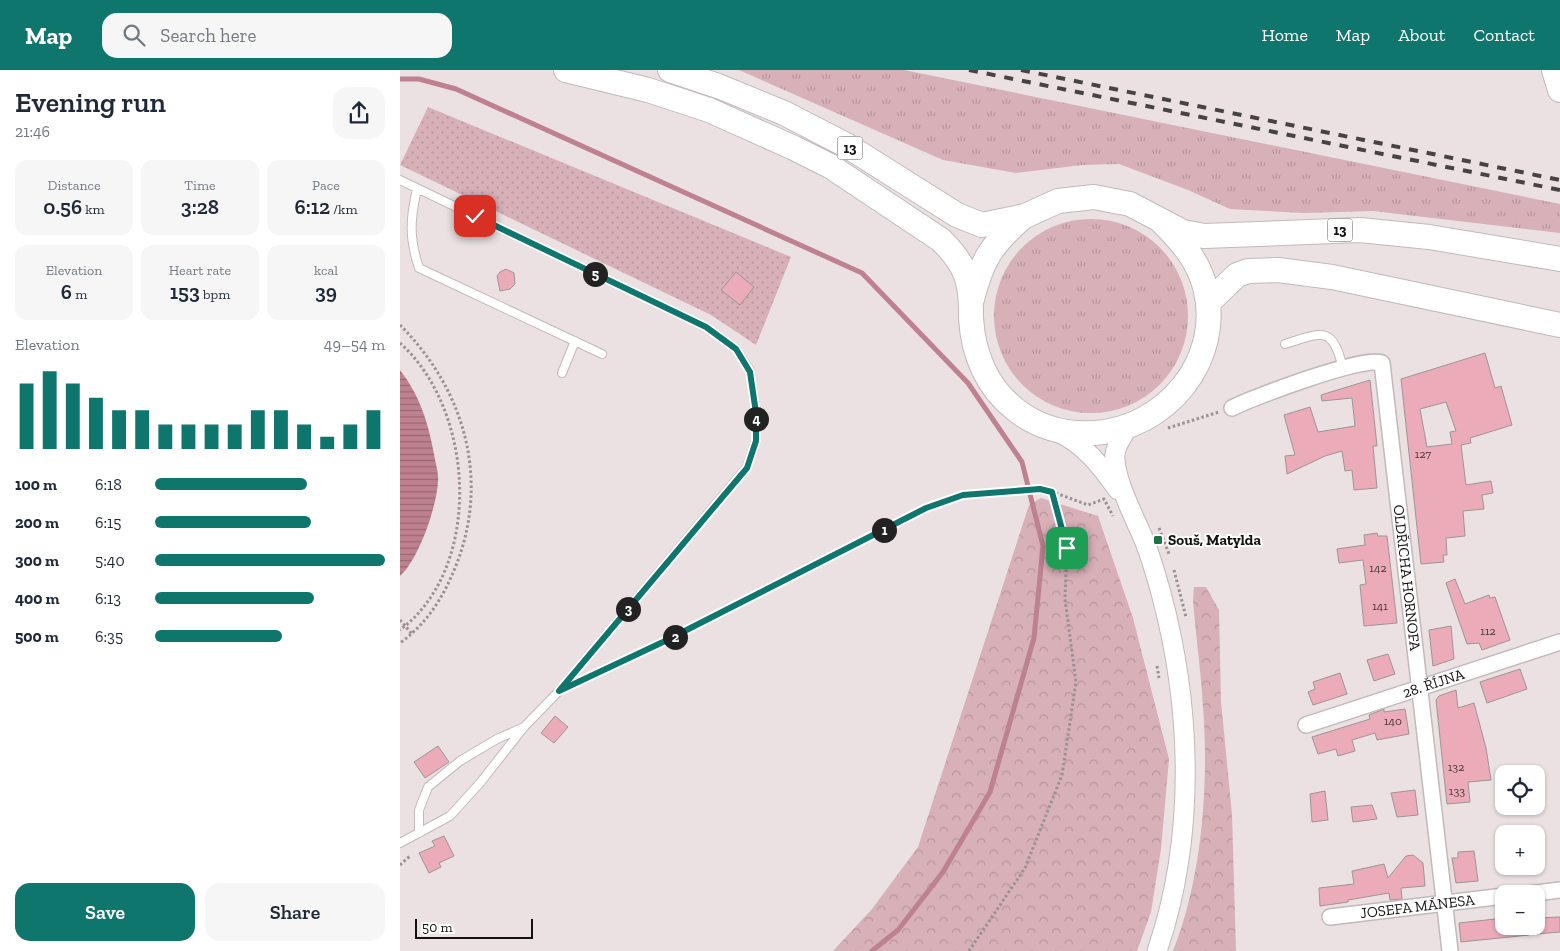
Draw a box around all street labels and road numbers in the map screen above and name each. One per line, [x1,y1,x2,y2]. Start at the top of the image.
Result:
road number: 13 [838,136,862,160]
road number: 13 [1328,218,1352,242]
street label: OLDŘICHA HORNOFA [1389,504,1424,652]
street label: 28. ŘÍJNA [1400,665,1467,702]
street label: JOSEFA MÁNESA [1359,891,1476,922]

